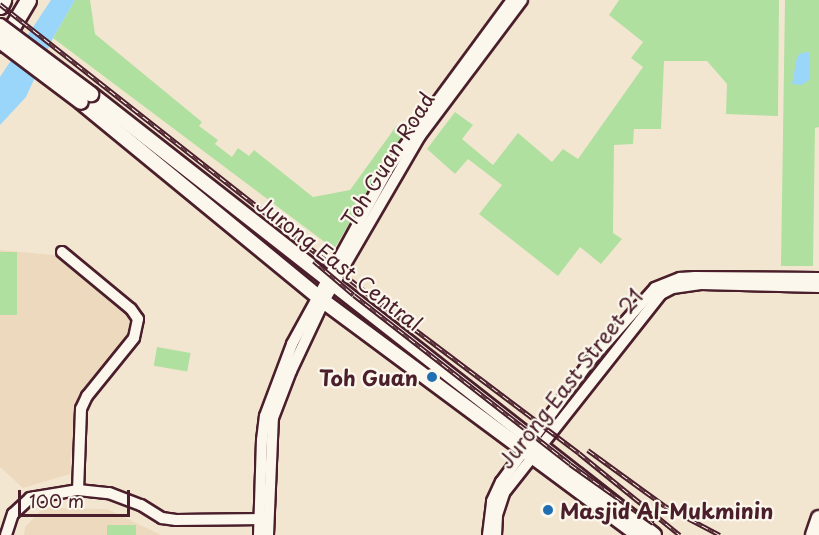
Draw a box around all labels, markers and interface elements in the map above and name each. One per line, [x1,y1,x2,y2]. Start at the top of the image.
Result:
street label: Toh Guan Road [335,87,439,231]
street label: Jurong East Central [252,191,428,335]
street label: Jurong East Street 21 [492,283,648,473]
place label: Toh Guan [318,364,418,390]
marker: Toh Guan [423,368,441,386]
scale bar [21,478,134,516]
text: 100 m [29,487,84,514]
place label: Masjid Al-Mukminin [560,497,774,523]
marker: Masjid Al-Mukminin [541,503,555,517]

